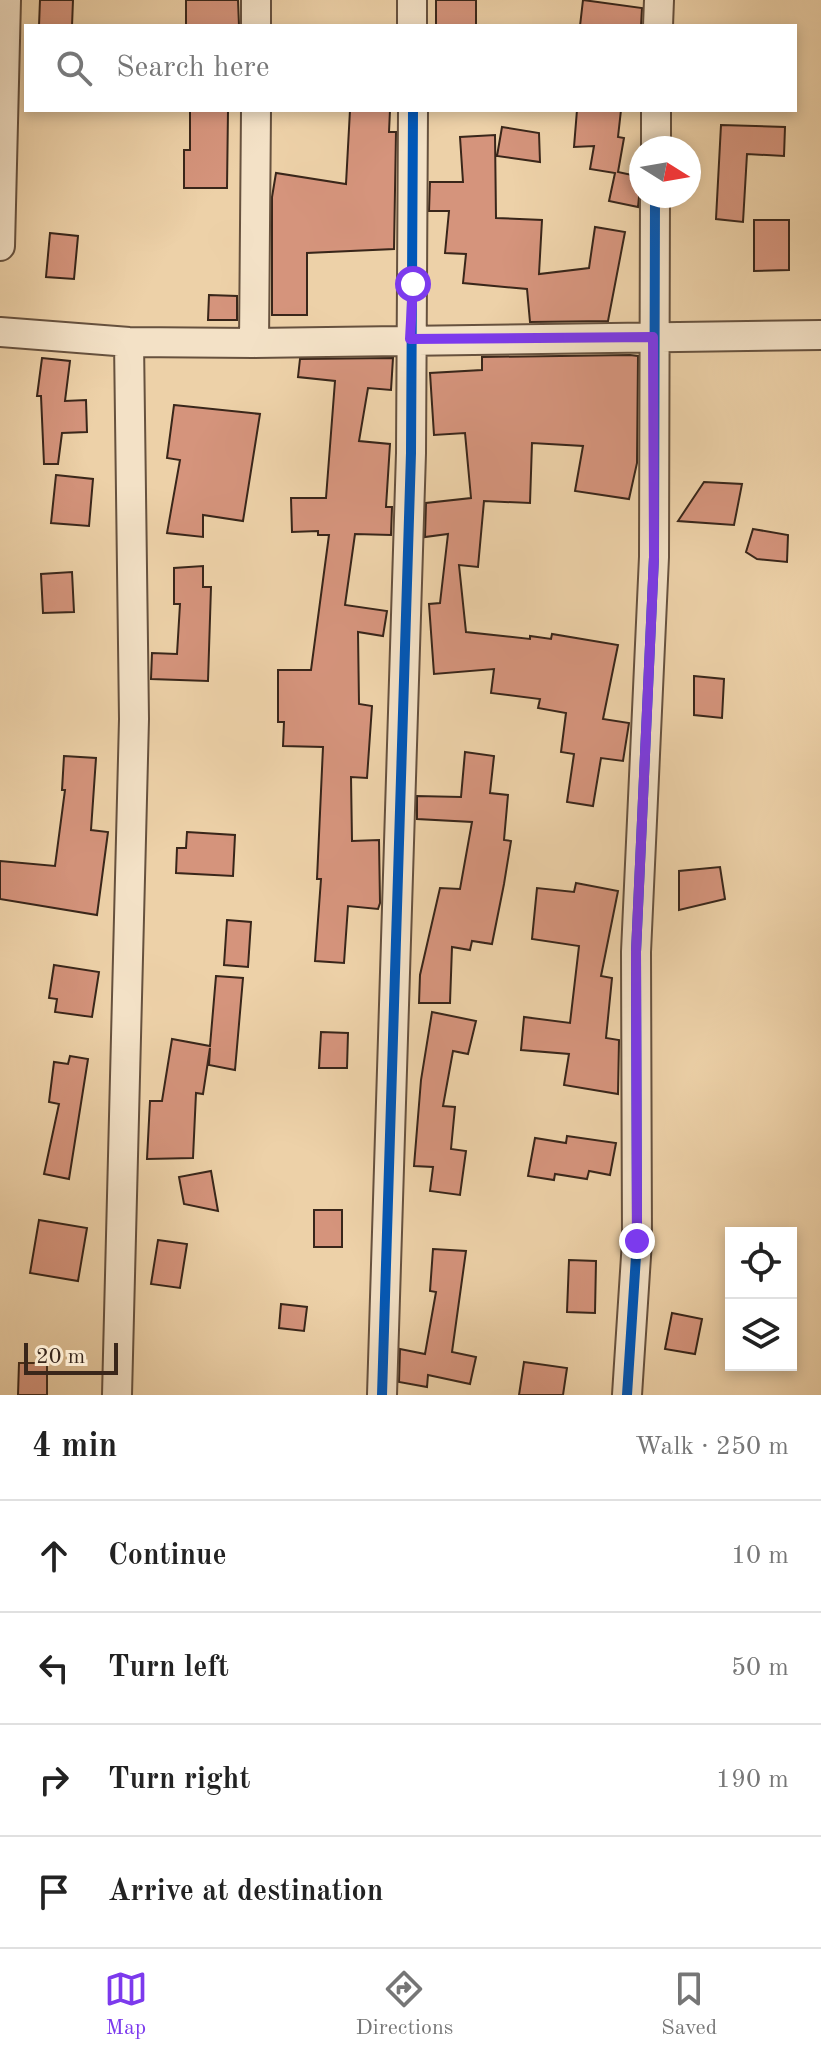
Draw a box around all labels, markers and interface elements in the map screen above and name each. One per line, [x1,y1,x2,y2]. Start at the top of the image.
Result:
search box [24,24,797,112]
icon: search [52,46,96,90]
text: Search here [116,53,270,83]
north arrow [629,136,701,208]
route start [395,266,431,302]
route end [619,1223,655,1259]
map controls [725,1227,797,1371]
button: locate [725,1227,797,1299]
button: layers [725,1299,797,1371]
scale bar [24,1339,118,1375]
text: 20 m [36,1346,85,1368]
text: 4 min [32,1430,117,1464]
text: Walk · 250 m [635,1434,789,1460]
icon: ahead [32,1534,76,1578]
text: Continue [108,1541,227,1571]
text: 10 m [731,1543,789,1569]
icon: left [32,1646,76,1690]
text: Turn left [108,1653,229,1683]
text: 50 m [731,1655,789,1681]
icon: right [32,1758,76,1802]
text: Turn right [108,1765,250,1795]
text: 190 m [716,1767,789,1793]
icon: arrive [32,1870,76,1914]
text: Arrive at destination [108,1877,383,1907]
tab: Map [104,1967,148,2042]
tab: Directions [356,1967,453,2042]
tab: Saved [661,1967,717,2042]

